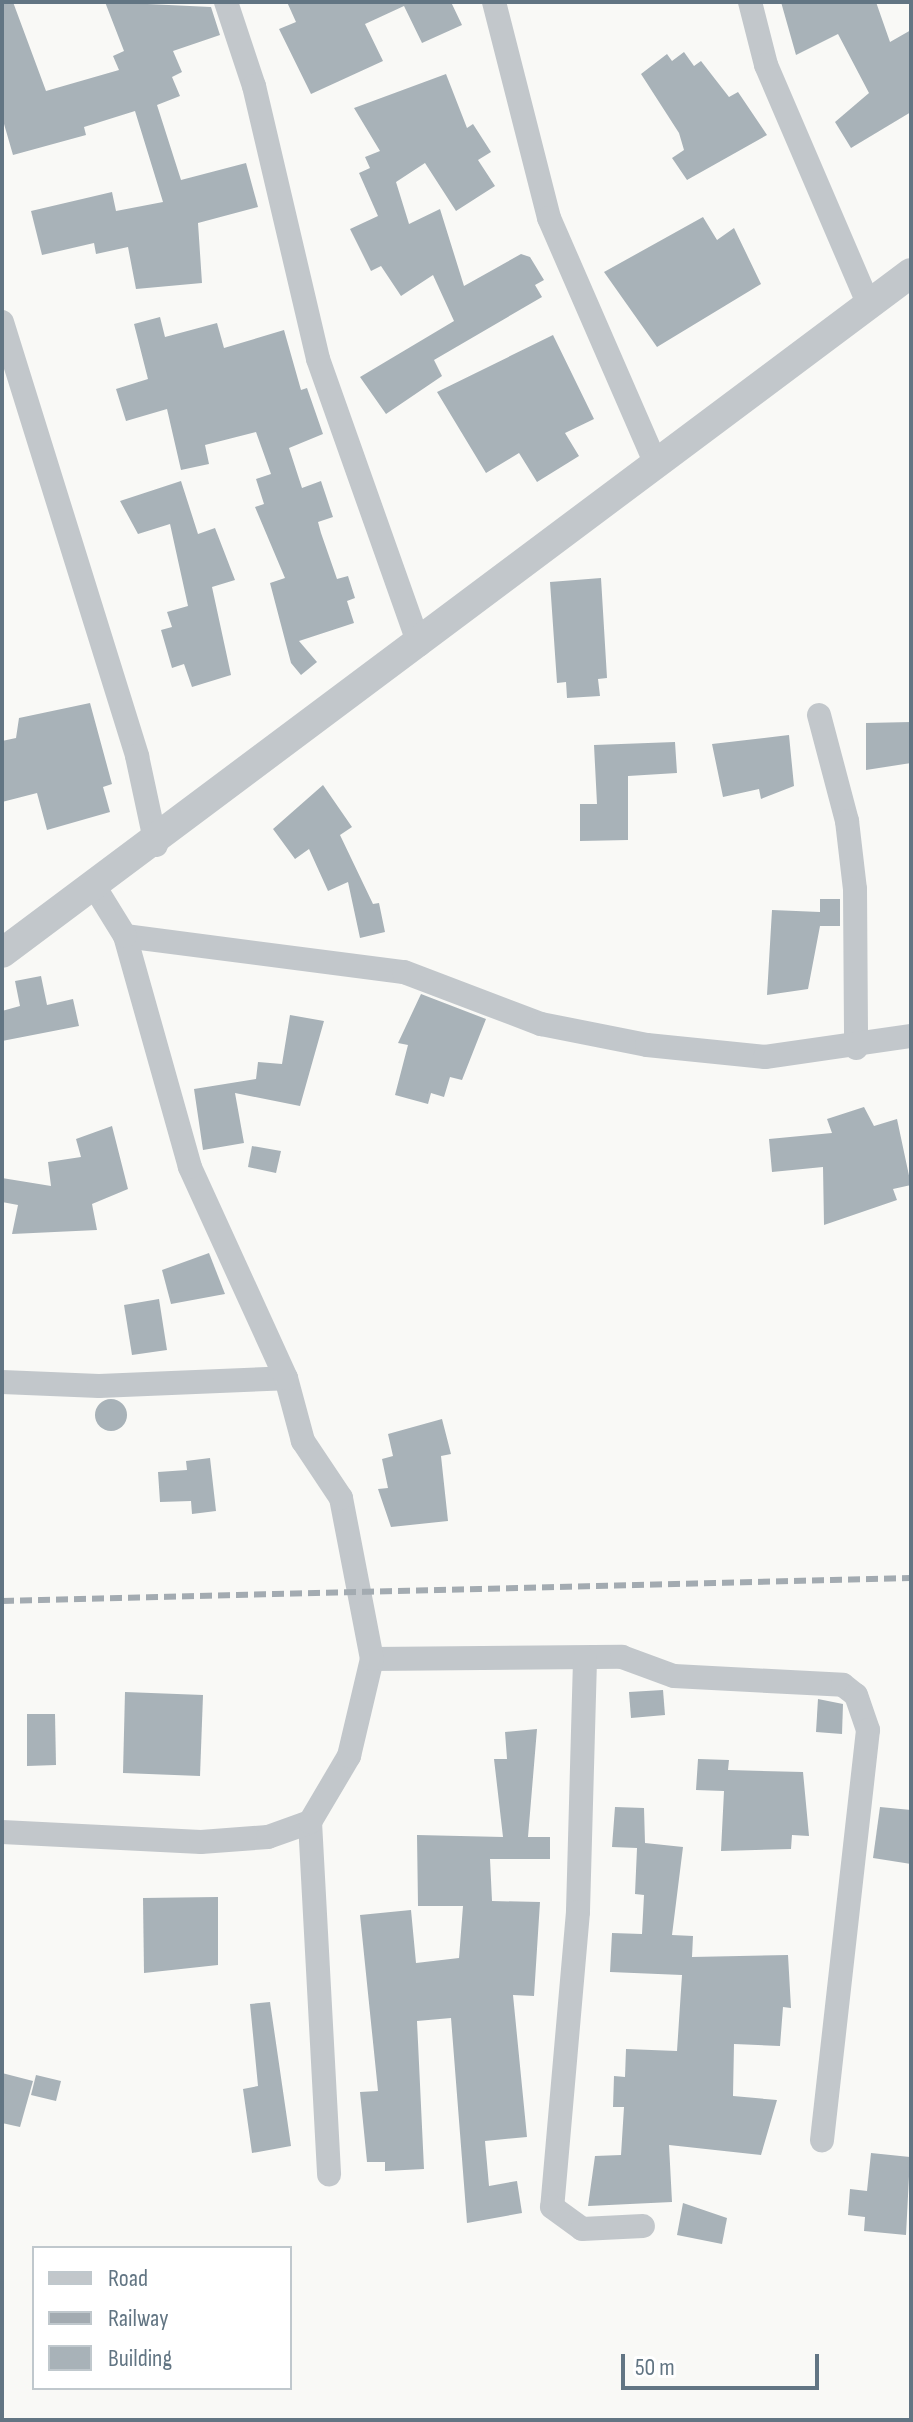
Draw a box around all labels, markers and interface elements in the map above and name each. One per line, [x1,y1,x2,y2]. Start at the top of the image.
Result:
legend [32,2246,292,2390]
text: Road [108,2264,148,2293]
text: Railway [108,2304,168,2333]
scale bar [625,2338,823,2388]
text: Building [108,2344,172,2373]
text: 50 m [635,2353,675,2382]

